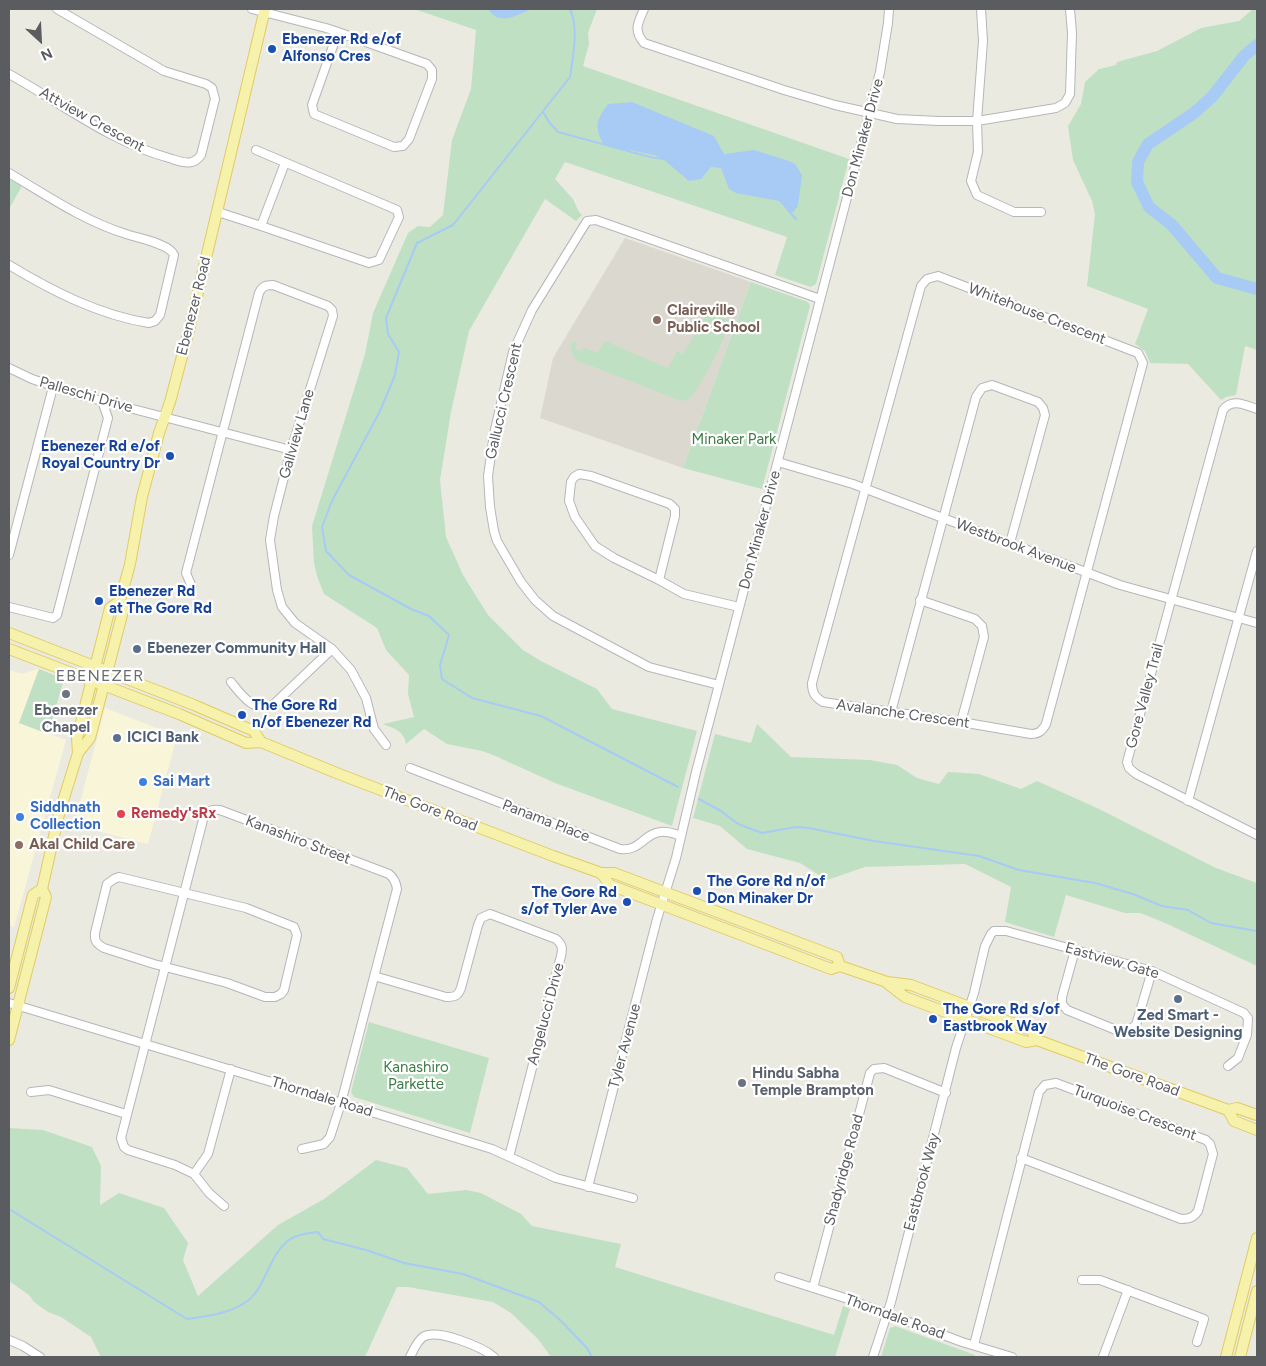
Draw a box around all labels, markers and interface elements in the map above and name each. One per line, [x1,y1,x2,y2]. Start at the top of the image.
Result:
north arrow [15,15,65,65]
place label: Ebenezer Rd e/of Alfonso Cres [282,31,401,66]
marker: Ebenezer Rd e/of Alfonso Cres [266,43,278,55]
text: N [38,44,55,64]
street label: Don Minaker Drive [839,77,887,199]
street label: Attview Crescent [36,84,148,156]
street label: Ebenezer Road [173,255,215,357]
street label: Whitehouse Crescent [966,279,1108,349]
place label: Claireville Public School [667,302,760,337]
marker: Claireville Public School [651,314,663,326]
street label: Gallucci Crescent [482,341,526,461]
street label: Palleschi Drive [37,373,135,417]
street label: Gallview Lane [276,387,318,481]
park label: Minaker Park [692,431,776,449]
place label: Ebenezer Rd e/of Royal Country Dr [41,438,160,473]
marker: Ebenezer Rd e/of Royal Country Dr [164,450,176,462]
street label: Don Minaker Drive [736,469,784,591]
street label: Westbrook Avenue [953,515,1079,577]
place label: Ebenezer Rd at The Gore Rd [109,583,212,618]
marker: Ebenezer Rd at The Gore Rd [93,595,105,607]
place label: Ebenezer Community Hall [147,640,326,658]
street label: Gore Valley Trail [1122,642,1168,750]
marker: Ebenezer Community Hall [131,643,143,655]
district label: EBENEZER [55,666,145,686]
marker: Ebenezer Chapel [60,688,72,700]
street label: Avalanche Crescent [835,696,971,732]
place label: The Gore Rd n/of Ebenezer Rd [252,697,371,732]
place label: Ebenezer Chapel [34,702,98,737]
marker: The Gore Rd n/of Ebenezer Rd [236,709,248,721]
place label: ICICI Bank [127,729,199,747]
marker: ICICI Bank [111,732,123,744]
place label: Sai Mart [153,773,210,791]
marker: Sai Mart [137,776,149,788]
street label: The Gore Road [380,783,480,835]
street label: Panama Place [500,796,592,846]
place label: Siddhnath Collection [30,799,101,834]
place label: Remedy'sRx [131,805,216,823]
marker: Remedy'sRx [115,808,127,820]
marker: Siddhnath Collection [14,811,26,823]
street label: Kanashiro Street [243,812,353,868]
place label: Akal Child Care [29,836,135,854]
marker: Akal Child Care [13,839,25,851]
place label: The Gore Rd n/of Don Minaker Dr [707,873,825,908]
place label: The Gore Rd s/of Tyler Ave [521,884,617,919]
marker: The Gore Rd n/of Don Minaker Dr [691,885,703,897]
marker: The Gore Rd s/of Tyler Ave [621,896,633,908]
street label: Eastview Gate [1063,939,1161,983]
street label: Angelucci Drive [524,961,568,1067]
marker: Zed Smart - Website Designing [1172,993,1184,1005]
place label: The Gore Rd s/of Eastbrook Way [943,1001,1060,1036]
street label: Tyler Avenue [605,1002,645,1090]
place label: Zed Smart - Website Designing [1114,1007,1242,1042]
marker: The Gore Rd s/of Eastbrook Way [927,1013,939,1025]
street label: The Gore Road [1082,1049,1182,1101]
park label: Kanashiro Parkette [383,1059,449,1094]
place label: Hindu Sabha Temple Brampton [752,1065,874,1100]
street label: Thorndale Road [269,1073,375,1121]
marker: Hindu Sabha Temple Brampton [736,1077,748,1089]
street label: Turquoise Crescent [1071,1081,1199,1145]
street label: Shadyridge Road [820,1112,868,1228]
street label: Eastbrook Way [900,1131,944,1233]
street label: Thorndale Road [843,1291,947,1343]

